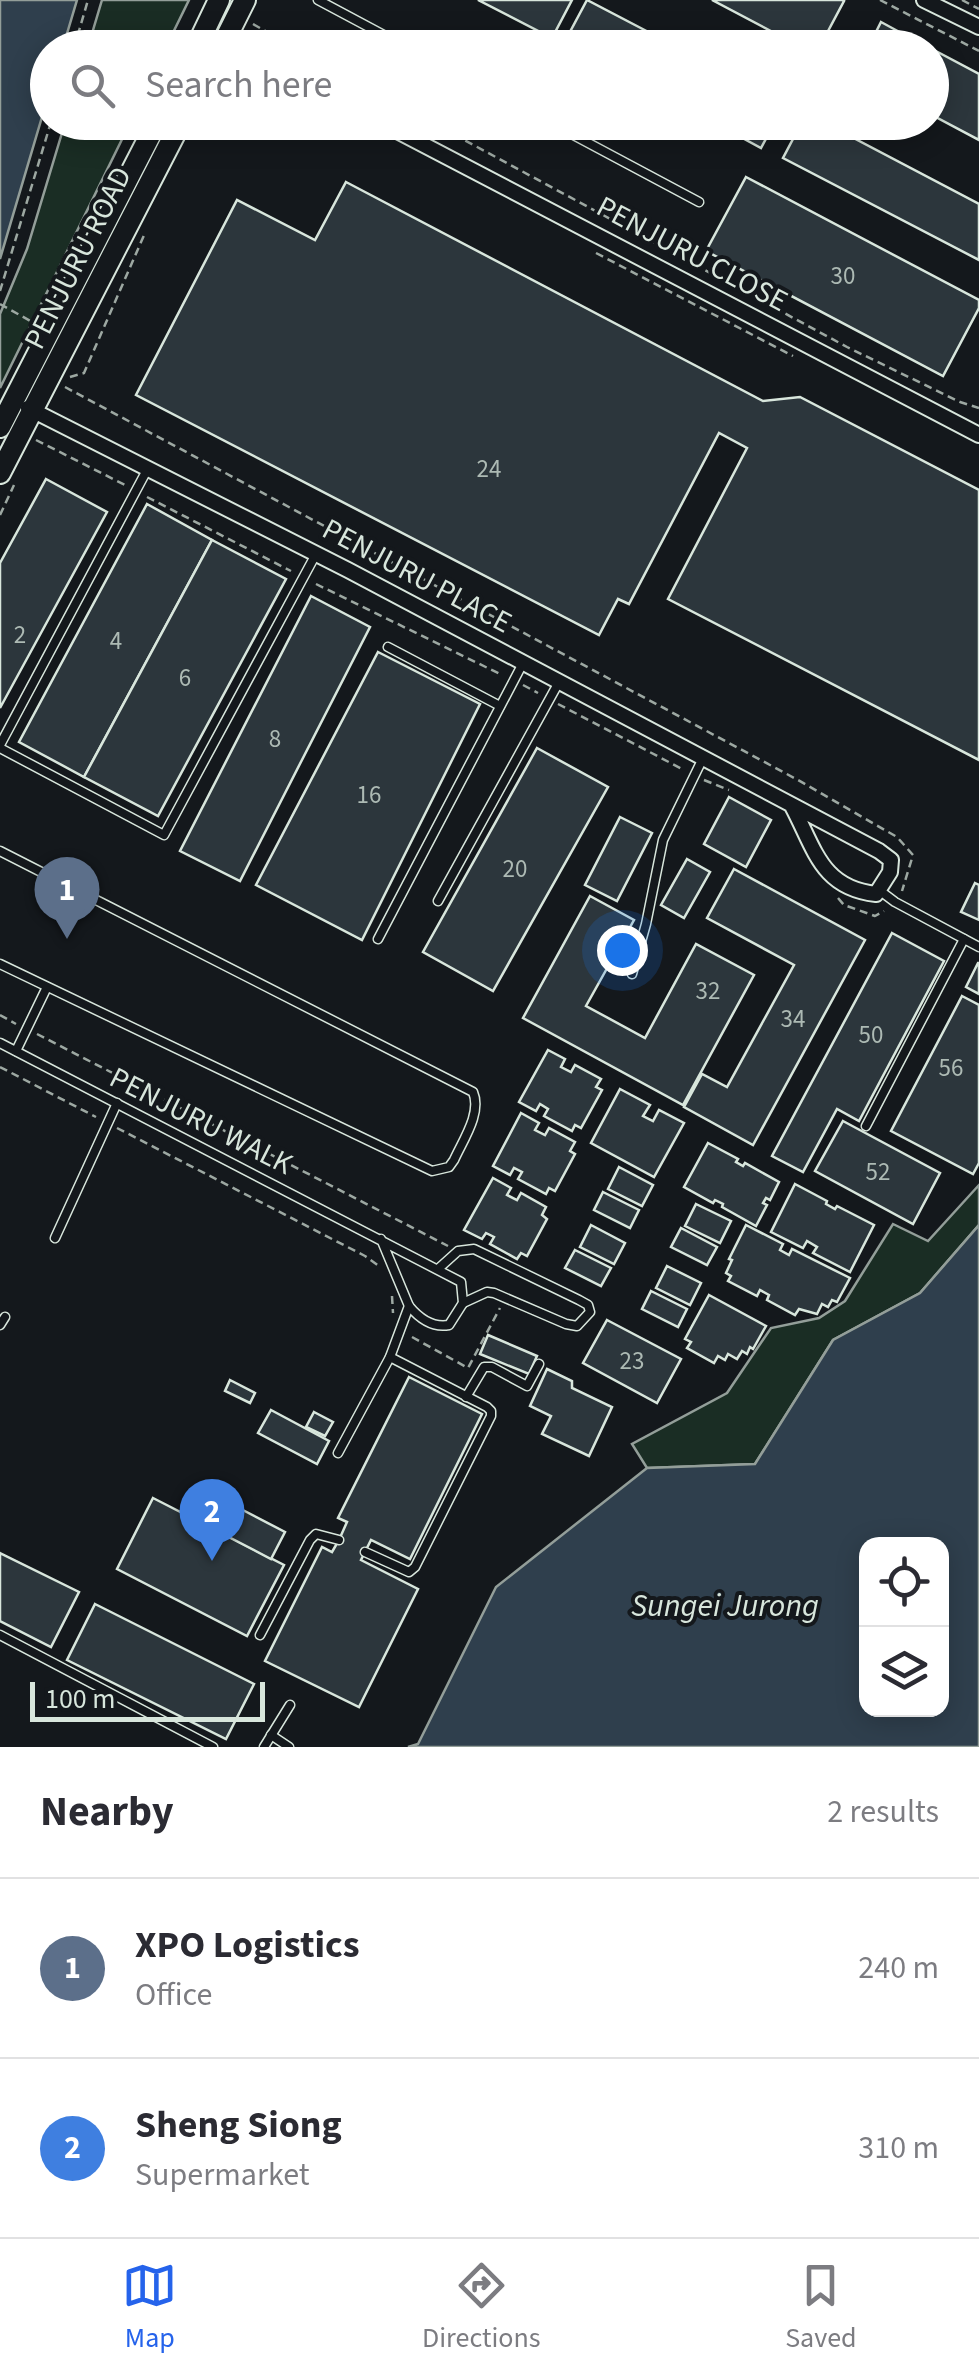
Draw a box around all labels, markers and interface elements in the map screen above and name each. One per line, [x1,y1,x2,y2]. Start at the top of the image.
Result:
search box [30,30,949,140]
icon: search [65,58,120,113]
text: Search here [145,58,332,112]
street label: PENJURU ROAD [13,159,143,357]
street label: PENJURU CLOSE [589,185,795,323]
house number: 30 [831,258,855,294]
house number: 24 [477,451,501,487]
street label: PENJURU PLACE [315,508,519,644]
house number: 2 [14,617,26,653]
house number: 4 [110,623,122,659]
house number: 6 [179,660,191,696]
house number: 8 [269,721,281,757]
house number: 16 [357,777,381,813]
house number: 20 [503,851,527,887]
pin: 1 [34,856,100,939]
your location [597,925,648,976]
house number: 32 [696,973,720,1009]
house number: 34 [781,1001,805,1037]
house number: 50 [859,1017,883,1053]
house number: 56 [939,1050,963,1086]
street label: PENJURU WALK [102,1056,300,1186]
house number: 52 [866,1154,890,1190]
house number: 23 [620,1343,644,1379]
pin: 2 [180,1478,244,1561]
map controls [859,1537,949,1717]
button: locate [859,1537,949,1627]
water label: Sungei Jurong [631,1583,819,1629]
button: layers [859,1627,949,1717]
scale bar [30,1677,265,1722]
text: 100 m [45,1679,116,1719]
text: Nearby [40,1782,174,1842]
text: 2 results [827,1789,939,1835]
text: XPO Logistics [135,1918,360,1972]
text: 1 [64,1945,81,1991]
text: 240 m [858,1945,939,1991]
text: Office [135,1972,212,2018]
text: Sheng Siong [135,2098,342,2152]
text: 2 [64,2125,81,2171]
text: 310 m [858,2125,939,2171]
text: Supermarket [135,2152,310,2198]
tab: Map [122,2258,177,2358]
tab: Directions [422,2258,541,2358]
tab: Saved [785,2258,857,2358]

